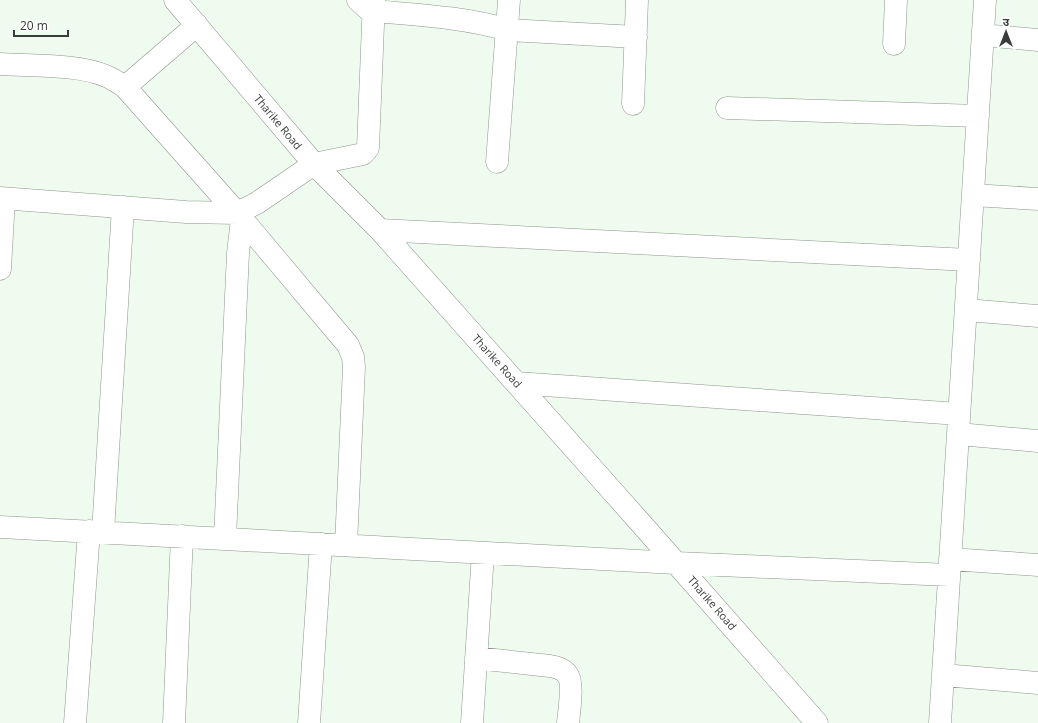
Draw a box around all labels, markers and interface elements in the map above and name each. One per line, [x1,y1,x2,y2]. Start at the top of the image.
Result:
scale bar [14,12,68,38]
north arrow [986,12,1026,52]
text: उ [1003,14,1010,29]
text: 20 m [20,17,48,34]
street label: Tharike Road [251,91,306,152]
street label: Tharike Road [469,331,525,391]
street label: Tharike Road [685,572,740,633]

